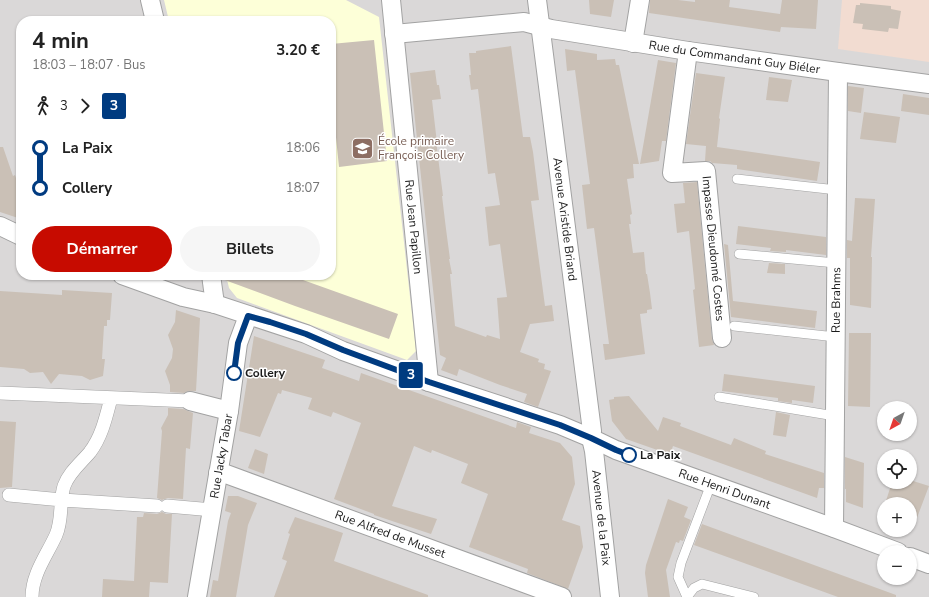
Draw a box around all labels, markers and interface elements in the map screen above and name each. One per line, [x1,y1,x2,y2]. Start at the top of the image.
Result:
text: 4 min [32,26,89,56]
street label: Rue du Commandant Guy Biéler [648,37,822,77]
text: 3.20 € [276,40,320,60]
text: 18:03 – 18:07 · Bus [32,56,146,74]
icon: walk [32,95,54,117]
icon: forward [74,95,96,117]
text: 3 [110,96,118,115]
text: 3 [60,97,68,115]
place label: École primaire François Collery [378,133,465,163]
school or university icon: École primaire François Collery [349,135,375,161]
text: La Paix [62,138,112,158]
text: 18:06 [286,139,320,157]
street label: Avenue Aristide Briand [549,156,581,282]
street label: Impasse Dieudonné Costes [699,175,728,322]
text: Collery [62,178,112,198]
text: 18:07 [286,179,320,197]
street label: Rue Jean Papillon [401,179,426,275]
button: Démarrer [32,226,172,272]
button: Billets [180,226,320,272]
street label: Rue Brahms [828,267,844,333]
line badge: 3 [398,362,424,388]
marker: Collery [226,365,242,381]
place label: Collery [245,365,286,381]
text: 3 [407,365,415,384]
north arrow [877,401,917,441]
map controls [877,401,917,585]
street label: Rue Jacky Tabar [206,412,236,500]
marker: La Paix [621,447,637,463]
place label: La Paix [640,447,681,463]
button: locate [877,449,917,489]
street label: Rue Henri Dunant [676,465,773,513]
street label: Avenue de la Paix [588,469,615,567]
button: + [877,497,917,537]
street label: Rue Alfred de Musset [333,507,449,562]
button: − [877,545,917,585]

